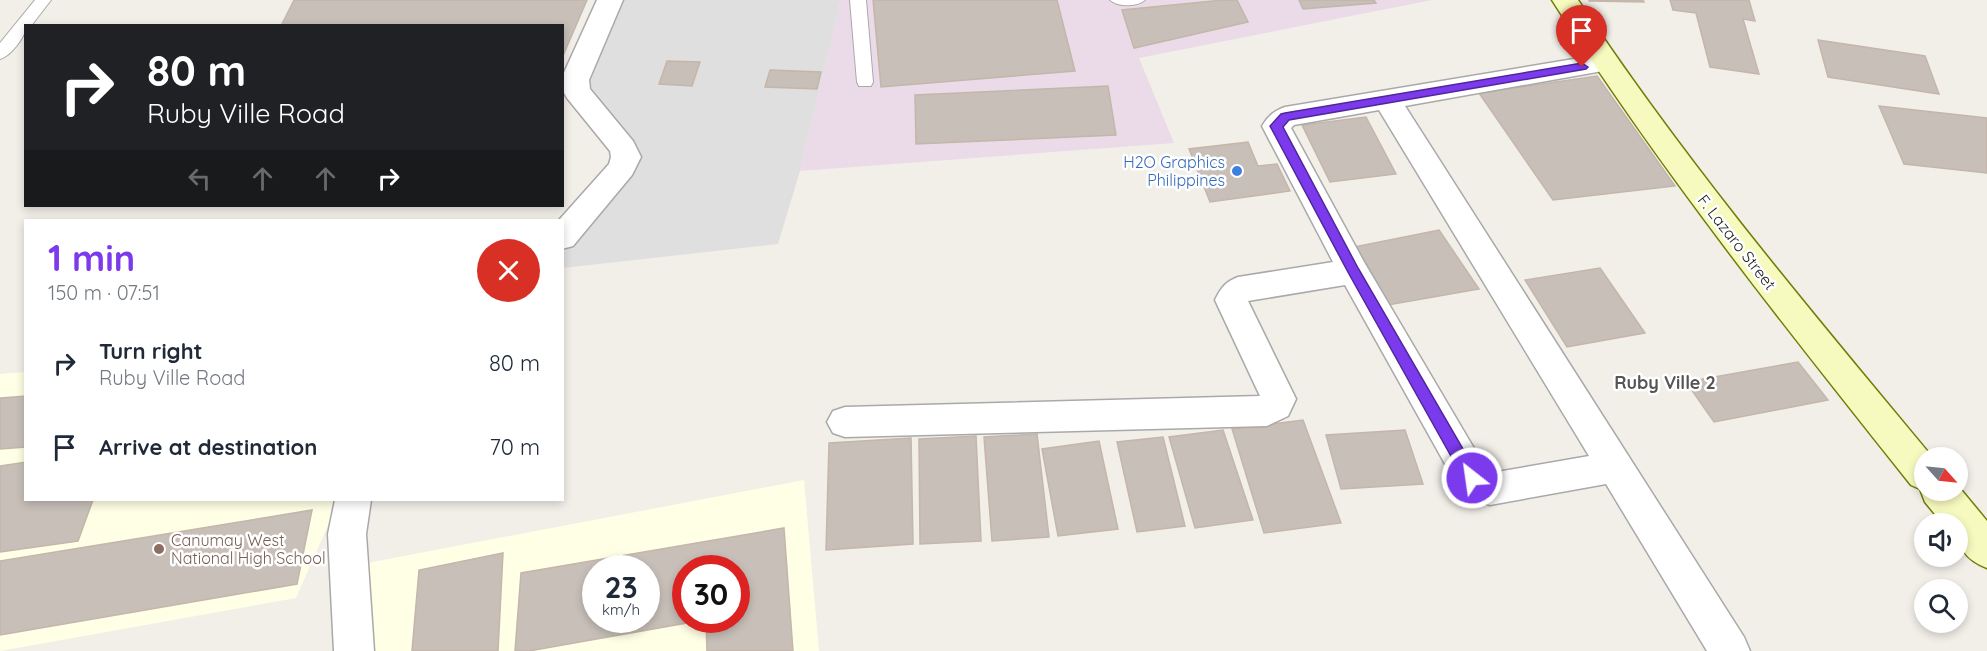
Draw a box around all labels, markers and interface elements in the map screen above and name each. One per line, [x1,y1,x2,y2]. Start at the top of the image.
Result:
pin [1556,5,1607,67]
icon: arrive [1565,14,1598,47]
text: 80 m [147,44,246,97]
icon: right [48,48,126,126]
text: Ruby Ville Road [147,96,345,130]
place label: H2O Graphics Philippines [1123,152,1225,190]
icon: left [183,162,216,195]
icon: ahead [246,162,279,195]
icon: ahead [309,162,342,195]
icon: right [372,162,405,195]
marker: H2O Graphics Philippines [1230,164,1244,178]
street label: F. Lazaro Street [1694,190,1780,294]
text: 1 min [48,235,135,280]
button: close [477,239,540,302]
text: 150 m · 07:51 [48,280,160,305]
text: Turn right [99,337,203,365]
icon: right [48,347,81,380]
text: 80 m [489,349,540,377]
text: Ruby Ville Road [99,365,245,390]
district label: Ruby Ville 2 [1614,371,1716,394]
icon: arrive [48,431,81,464]
text: Arrive at destination [99,433,317,461]
text: 70 m [490,433,540,461]
position arrow [1440,446,1504,510]
north arrow [1914,447,1968,501]
map controls [1914,447,1968,633]
button: sound [1914,513,1968,567]
place label: Canumay West National High School [171,530,326,568]
marker: Canumay West National High School [152,542,166,556]
speed limit sign: 30 [672,555,750,633]
text: 23 [604,568,638,606]
button: search [1914,579,1968,633]
text: km/h [602,600,640,619]

